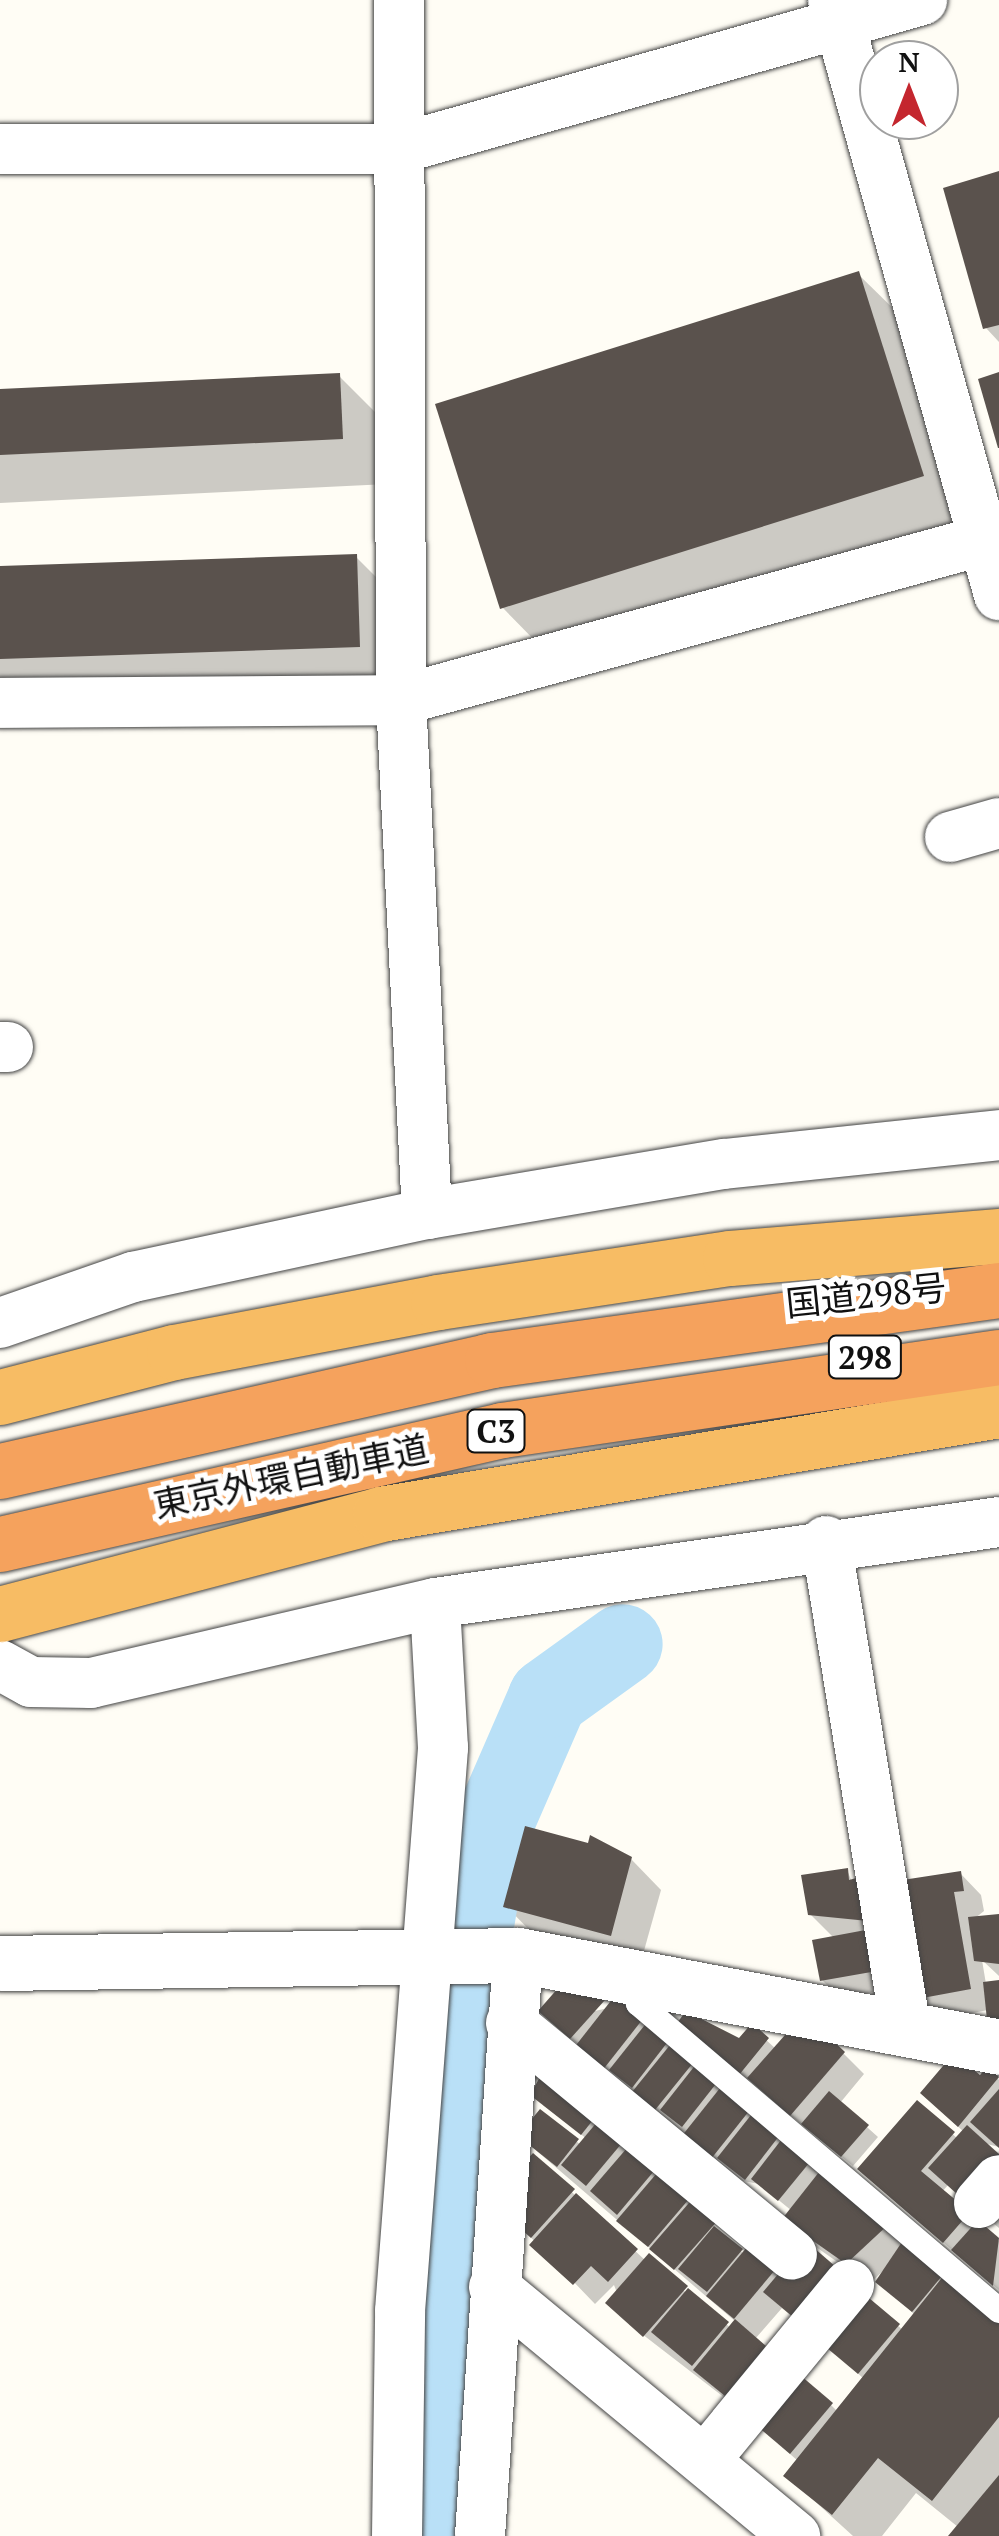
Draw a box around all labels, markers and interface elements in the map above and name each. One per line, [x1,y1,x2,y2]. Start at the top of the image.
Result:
north arrow [859,40,959,140]
text: N [898,43,920,80]
street label: 国道298号 [784,1266,948,1324]
road number: 298 [828,1330,902,1384]
road number: C3 [466,1404,526,1458]
street label: 東京外環自動車道 [150,1426,432,1526]

